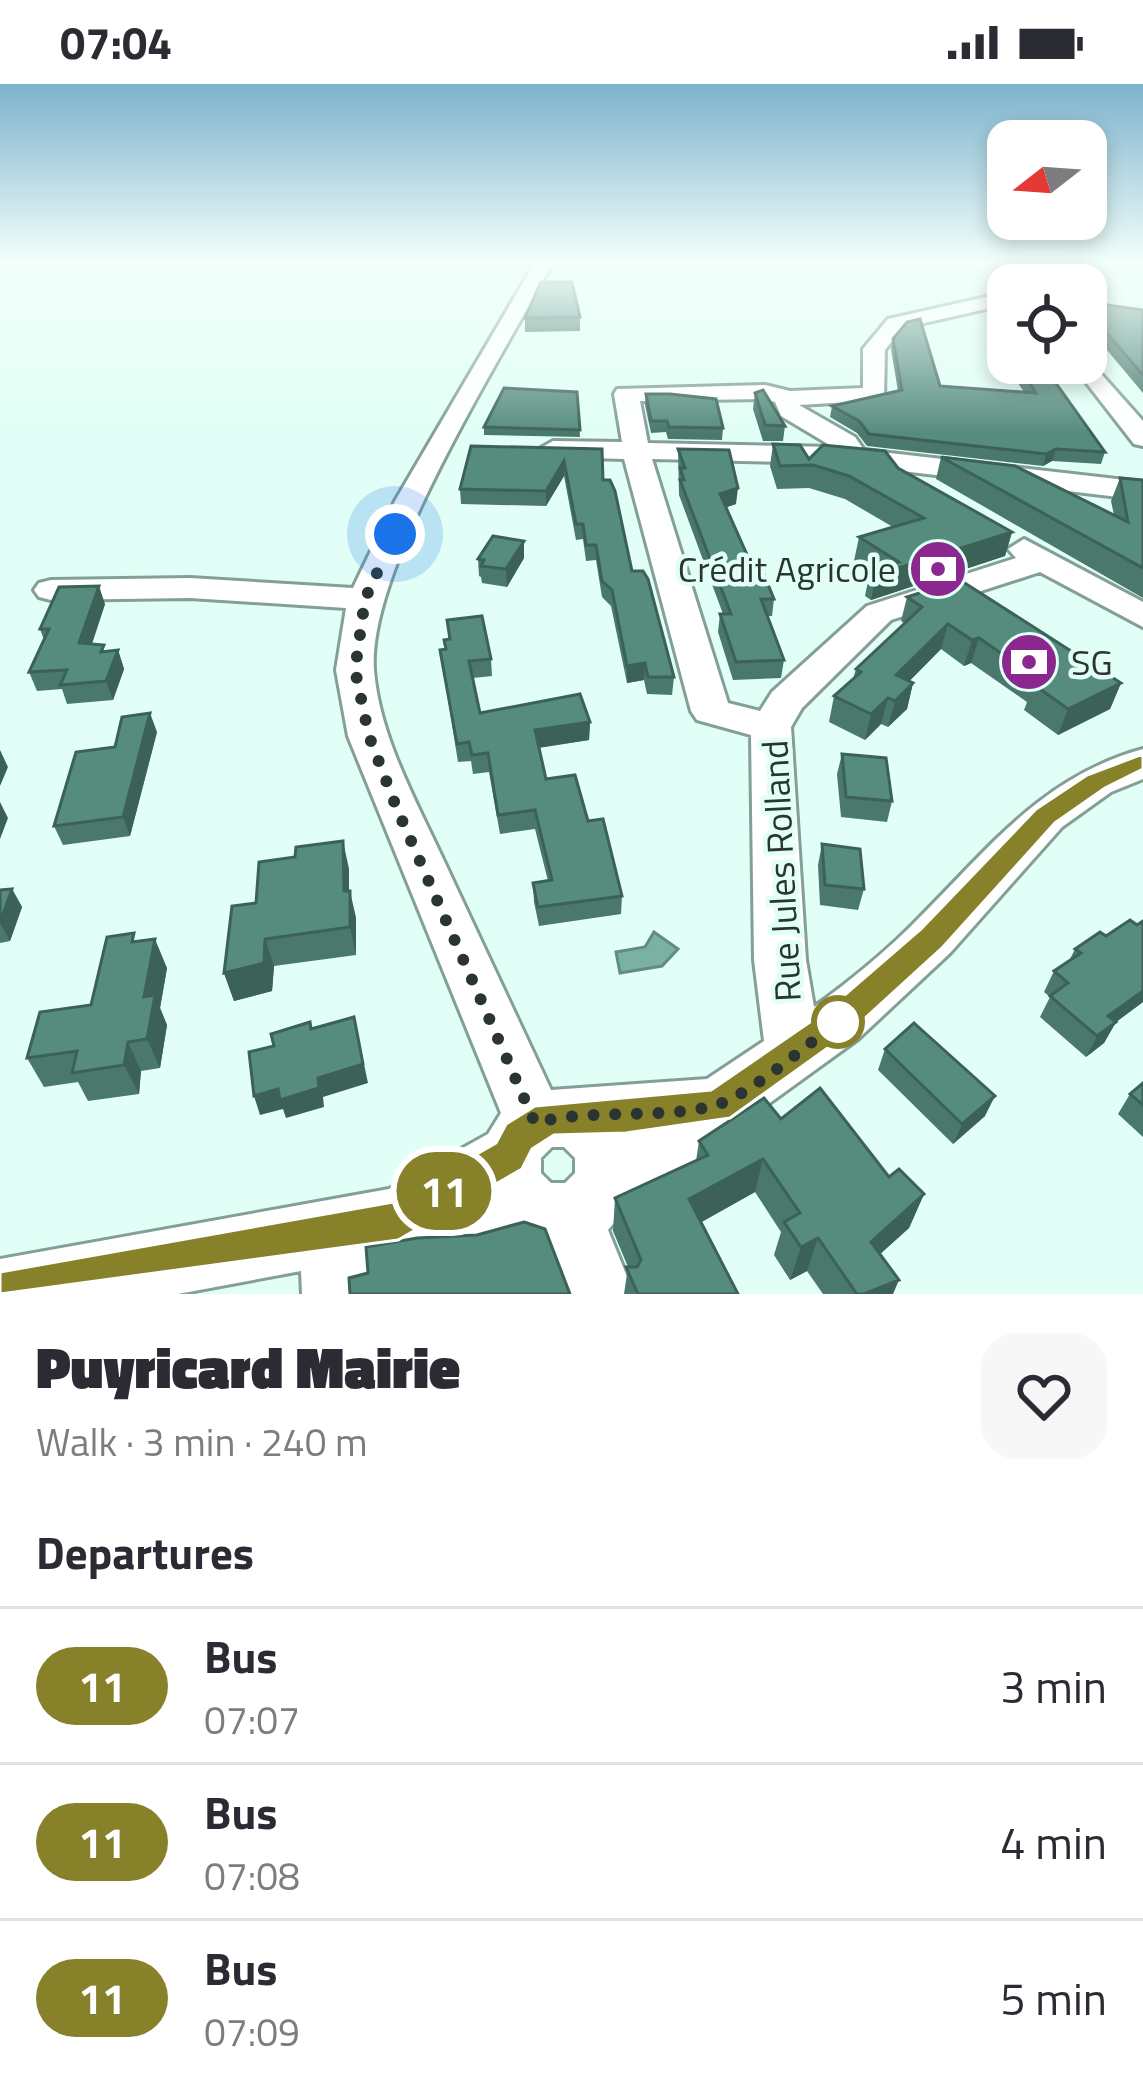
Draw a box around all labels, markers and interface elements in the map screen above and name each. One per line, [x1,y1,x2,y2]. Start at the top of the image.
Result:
text: 07:04 [60,8,172,76]
north arrow [987,120,1107,240]
map controls [987,120,1107,384]
button: locate [987,264,1107,384]
your location [365,504,425,564]
bank icon: Crédit Agricole [907,538,969,600]
place label: Crédit Agricole [678,541,896,596]
bank icon: SG [998,631,1060,693]
place label: SG [1071,634,1113,689]
street label: Rue Jules Rolland [746,739,815,1003]
unlabelled marker [813,997,863,1047]
line badge: 11 [390,1152,498,1230]
text: 11 [420,1159,468,1223]
text: Puyricard Mairie [36,1323,460,1410]
button: heart [981,1333,1107,1459]
text: Walk · 3 min · 240 m [36,1412,368,1471]
text: Departures [36,1518,254,1586]
text: Bus [204,1622,278,1690]
text: 3 min [1000,1652,1107,1720]
text: 11 [78,1654,126,1718]
text: 07:07 [204,1690,300,1749]
text: Bus [204,1778,278,1846]
text: 4 min [1000,1808,1107,1876]
text: 11 [78,1810,126,1874]
text: 07:08 [204,1846,300,1905]
text: Bus [204,1934,278,2002]
text: 5 min [1000,1964,1107,2032]
text: 11 [78,1966,126,2030]
text: 07:09 [204,2002,300,2061]

